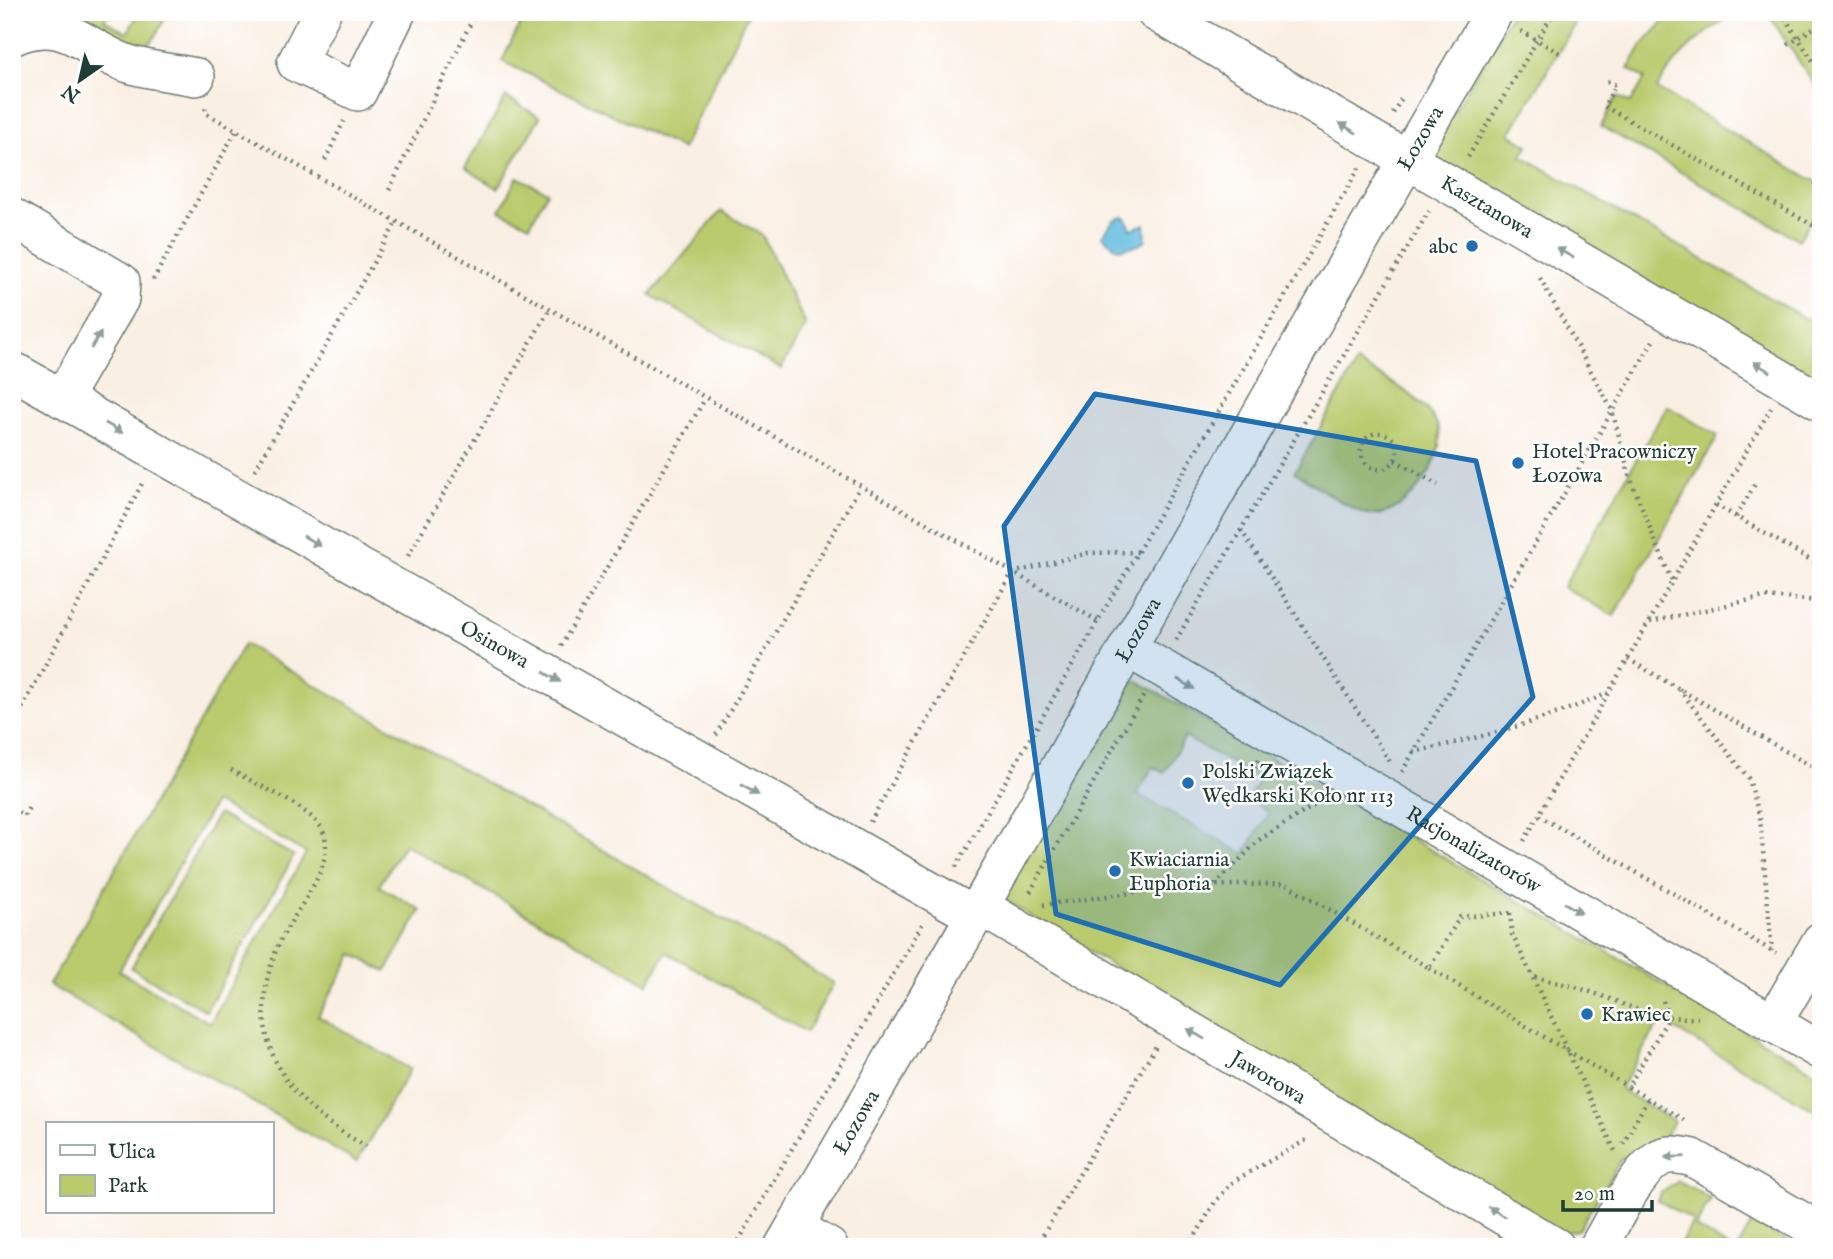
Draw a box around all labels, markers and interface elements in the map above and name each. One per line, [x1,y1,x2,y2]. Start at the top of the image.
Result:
north arrow [46,46,116,116]
text: N [58,78,86,108]
street label: Łozowa [1392,101,1451,176]
one-way arrow [1339,121,1358,134]
street label: Kasztanowa [1435,170,1538,246]
place label: abc [1429,234,1458,261]
marker: abc [1464,238,1480,254]
one-way arrow [1555,247,1575,259]
one-way arrow [90,330,102,349]
one-way arrow [1752,361,1771,373]
one-way arrow [104,422,124,434]
place label: Hotel Pracowniczy Łozowa [1532,439,1697,490]
marker: Hotel Pracowniczy Łozowa [1510,455,1526,471]
one-way arrow [302,535,322,547]
street label: Łozowa [1110,592,1169,668]
street label: Osinowa [455,615,534,676]
one-way arrow [543,671,562,683]
one-way arrow [1176,678,1195,690]
place label: Polski Związek Wędkarski Koło nr 113 [1202,759,1394,810]
marker: Polski Związek Wędkarski Koło nr 113 [1180,775,1196,791]
one-way arrow [741,783,760,796]
street label: Racjonalizatorów [1401,801,1546,901]
place label: Kwiaciarnia Euphoria [1129,847,1230,898]
marker: Kwiaciarnia Euphoria [1107,863,1123,879]
one-way arrow [1564,902,1583,914]
place label: Krawiec [1601,1002,1671,1029]
marker: Krawiec [1579,1006,1595,1022]
one-way arrow [1186,1028,1205,1040]
street label: Jaworowa [1223,1044,1311,1112]
street label: Łozowa [828,1085,887,1160]
legend [46,1122,273,1214]
text: Ulica [108,1139,156,1166]
one-way arrow [1664,1151,1686,1162]
scale bar [1563,1168,1653,1212]
text: Park [108,1173,149,1200]
text: 20 m [1574,1181,1615,1208]
one-way arrow [1488,1206,1507,1218]

